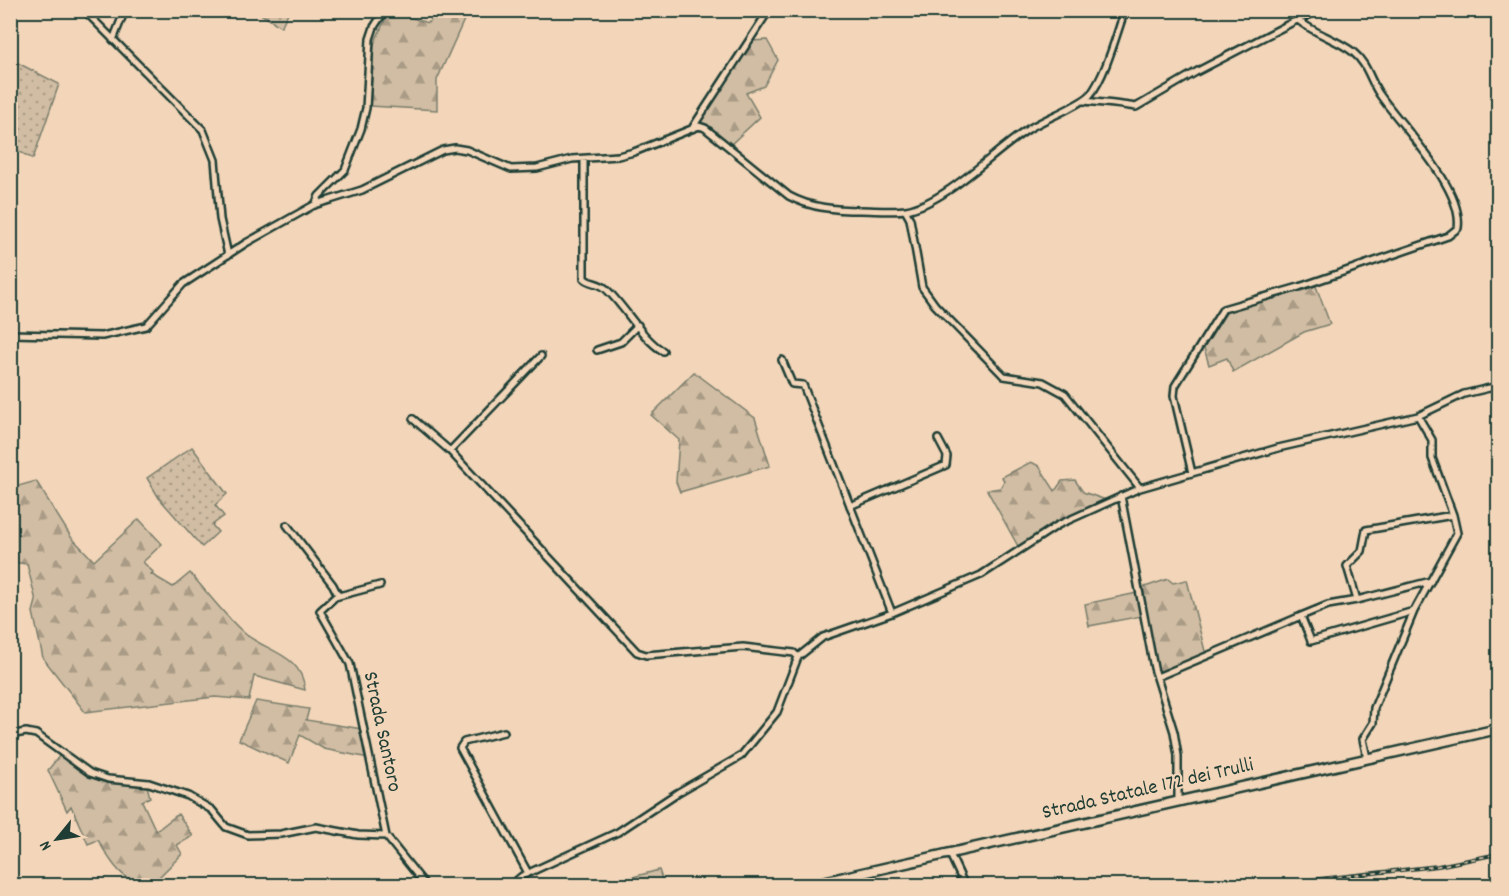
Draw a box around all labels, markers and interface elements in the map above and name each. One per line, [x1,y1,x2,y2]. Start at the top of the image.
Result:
street label: Strada Santoro [354,669,408,795]
street label: Strada Statale 172 dei Trulli [1039,751,1257,829]
north arrow [27,809,87,869]
text: N [34,836,58,854]

